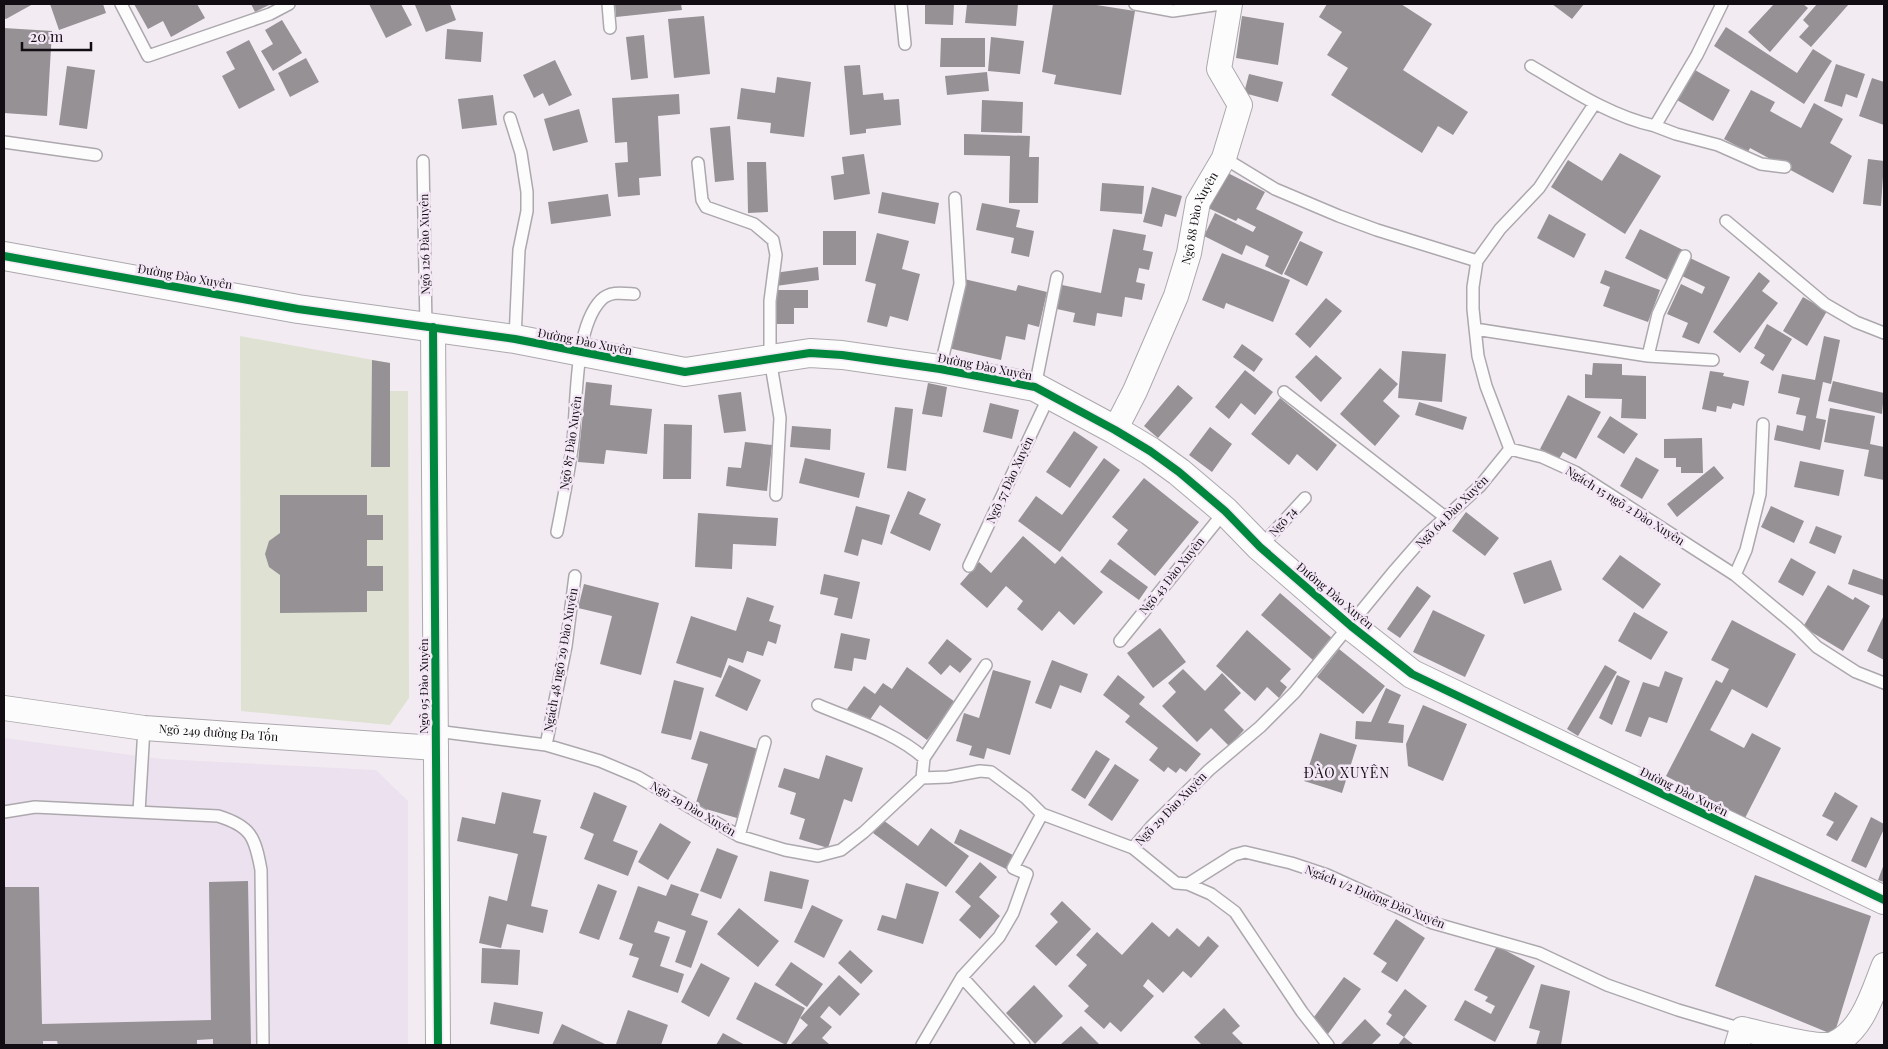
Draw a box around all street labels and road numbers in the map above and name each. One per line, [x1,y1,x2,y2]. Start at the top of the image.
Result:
street label: Ngõ 88 Đào Xuyên [1177,169,1221,266]
street label: Ngõ 126 Đào Xuyên [415,193,433,295]
street label: Đường Đào Xuyên [136,260,234,292]
street label: Đường Đào Xuyên [536,324,634,358]
street label: Đường Đào Xuyên [936,349,1034,383]
street label: Ngõ 87 Đào Xuyên [555,394,585,491]
street label: Ngõ 57 Đào Xuyên [982,433,1036,526]
street label: Ngách 15 ngõ 2 Đào Xuyên [1563,462,1688,548]
street label: Ngõ 64 Đào Xuyên [1411,471,1491,551]
street label: Ngõ 74 [1265,503,1300,539]
street label: Ngõ 43 Đào Xuyên [1135,533,1207,617]
street label: Đường Đào Xuyên [1294,558,1378,632]
street label: Ngách 48 ngõ 29 Đào Xuyên [539,586,581,733]
street label: Ngõ 95 Đào Xuyên [415,638,431,734]
street label: Ngõ 249 đường Đa Tốn [158,720,279,744]
street label: Đường Đào Xuyên [1638,763,1731,819]
street label: Ngõ 29 Đào Xuyên [1131,768,1210,849]
street label: Ngõ 29 Đào Xuyên [648,777,739,839]
street label: Ngách 1/2 Đường Đào Xuyên [1303,861,1448,932]

